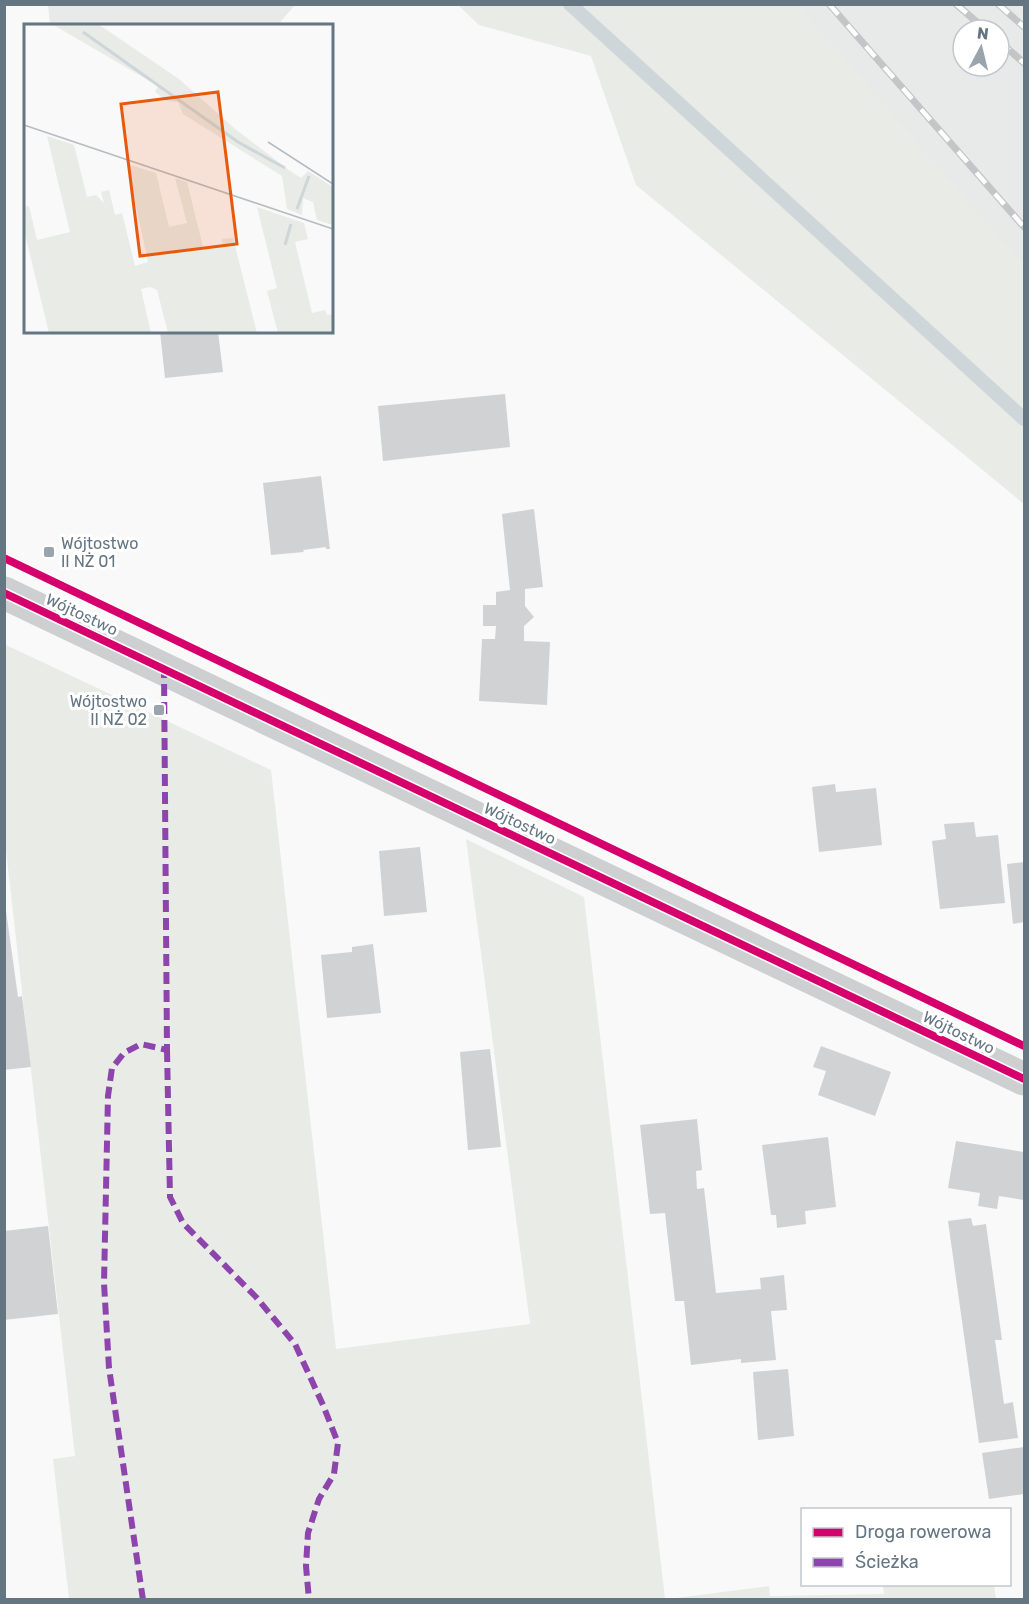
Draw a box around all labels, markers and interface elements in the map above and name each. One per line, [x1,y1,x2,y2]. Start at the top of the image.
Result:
north arrow [951,18,1011,78]
text: N [976,23,990,44]
inset map [24,24,333,333]
place label: Wójtostwo II NŻ 01 [61,534,138,571]
marker: Wójtostwo II NŻ 01 [42,545,56,559]
street label: Wójtostwo [43,589,121,639]
place label: Wójtostwo II NŻ 02 [70,692,147,729]
marker: Wójtostwo II NŻ 02 [152,703,166,717]
street label: Wójtostwo [481,798,559,848]
street label: Wójtostwo [920,1007,998,1058]
legend [801,1508,1011,1586]
text: Droga rowerowa [855,1521,991,1543]
text: Ścieżka [855,1551,919,1573]

